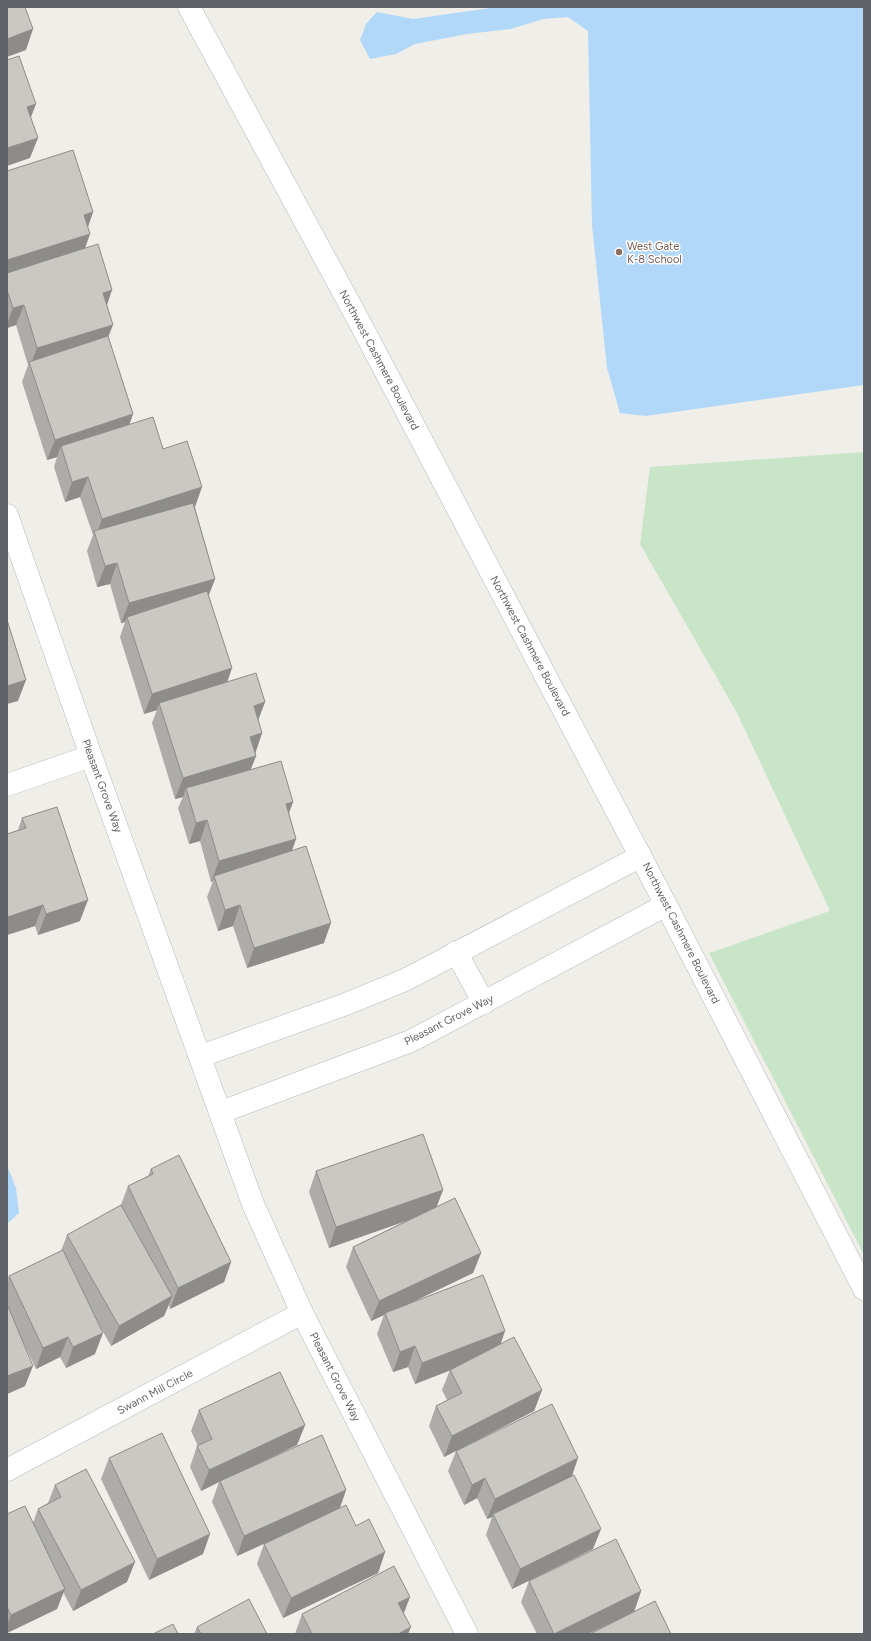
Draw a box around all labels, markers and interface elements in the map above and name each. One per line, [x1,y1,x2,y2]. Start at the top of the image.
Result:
place label: West Gate K-8 School [627,240,682,266]
marker: West Gate K-8 School [614,247,624,257]
street label: Northwest Cashmere Boulevard [336,288,422,432]
street label: Northwest Cashmere Boulevard [487,574,573,718]
street label: Pleasant Grove Way [79,738,125,835]
street label: Northwest Cashmere Boulevard [640,860,722,1006]
street label: Pleasant Grove Way [402,992,496,1048]
street label: Pleasant Grove Way [307,1330,363,1424]
street label: Swann Mill Circle [115,1367,195,1417]

